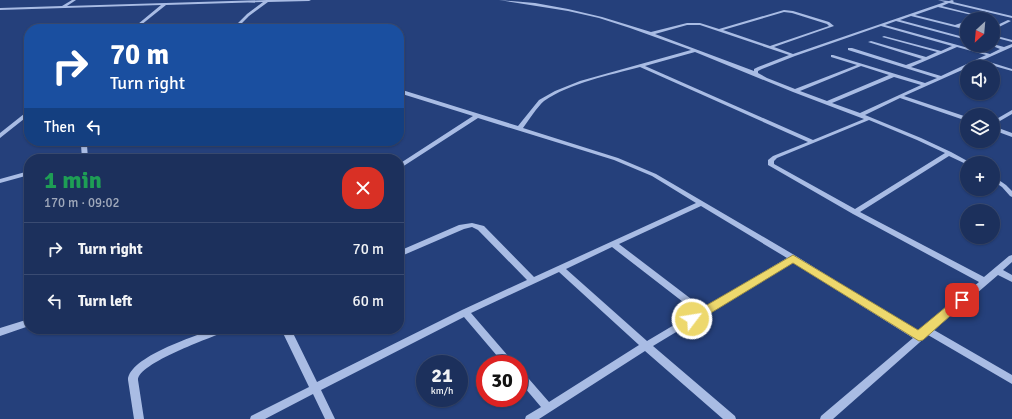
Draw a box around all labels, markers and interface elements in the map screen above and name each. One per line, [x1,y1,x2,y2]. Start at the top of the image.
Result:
north arrow [960,12,1000,52]
map controls [960,12,1000,244]
text: 70 m [110,38,169,72]
icon: right [44,40,96,92]
button: sound [960,60,1000,100]
text: Turn right [110,72,185,94]
button: layers [960,108,1000,148]
icon: left [83,116,105,138]
text: Then [44,118,75,136]
button: + [960,156,1000,196]
text: 1 min [44,165,102,195]
button: close [342,167,384,209]
text: 170 m · 09:02 [44,195,120,211]
button: − [960,204,1000,244]
icon: right [44,238,66,260]
text: Turn right [78,240,143,258]
text: 70 m [353,240,384,258]
pin [945,283,979,317]
icon: arrive [951,289,973,311]
icon: left [44,290,66,312]
text: Turn left [78,292,132,310]
text: 60 m [353,292,384,310]
position arrow [671,298,713,340]
speed limit sign: 30 [476,355,528,407]
text: 21 [431,363,453,388]
text: km/h [431,385,453,397]

